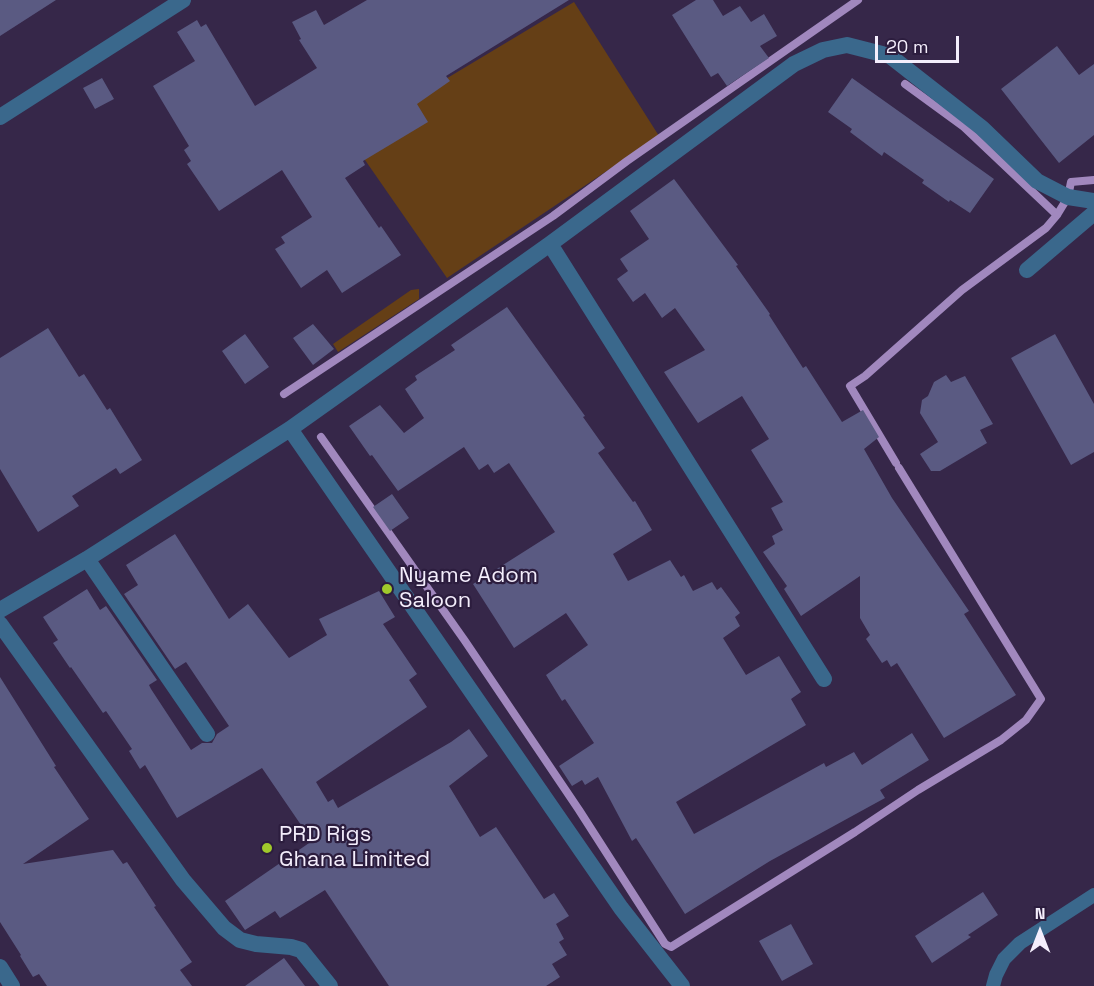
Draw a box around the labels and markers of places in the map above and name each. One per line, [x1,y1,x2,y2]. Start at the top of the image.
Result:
place label: Nyame Adom Saloon [399,563,538,614]
marker: Nyame Adom Saloon [380,582,394,596]
place label: PRD Rigs Ghana Limited [279,822,430,873]
marker: PRD Rigs Ghana Limited [260,841,274,855]

